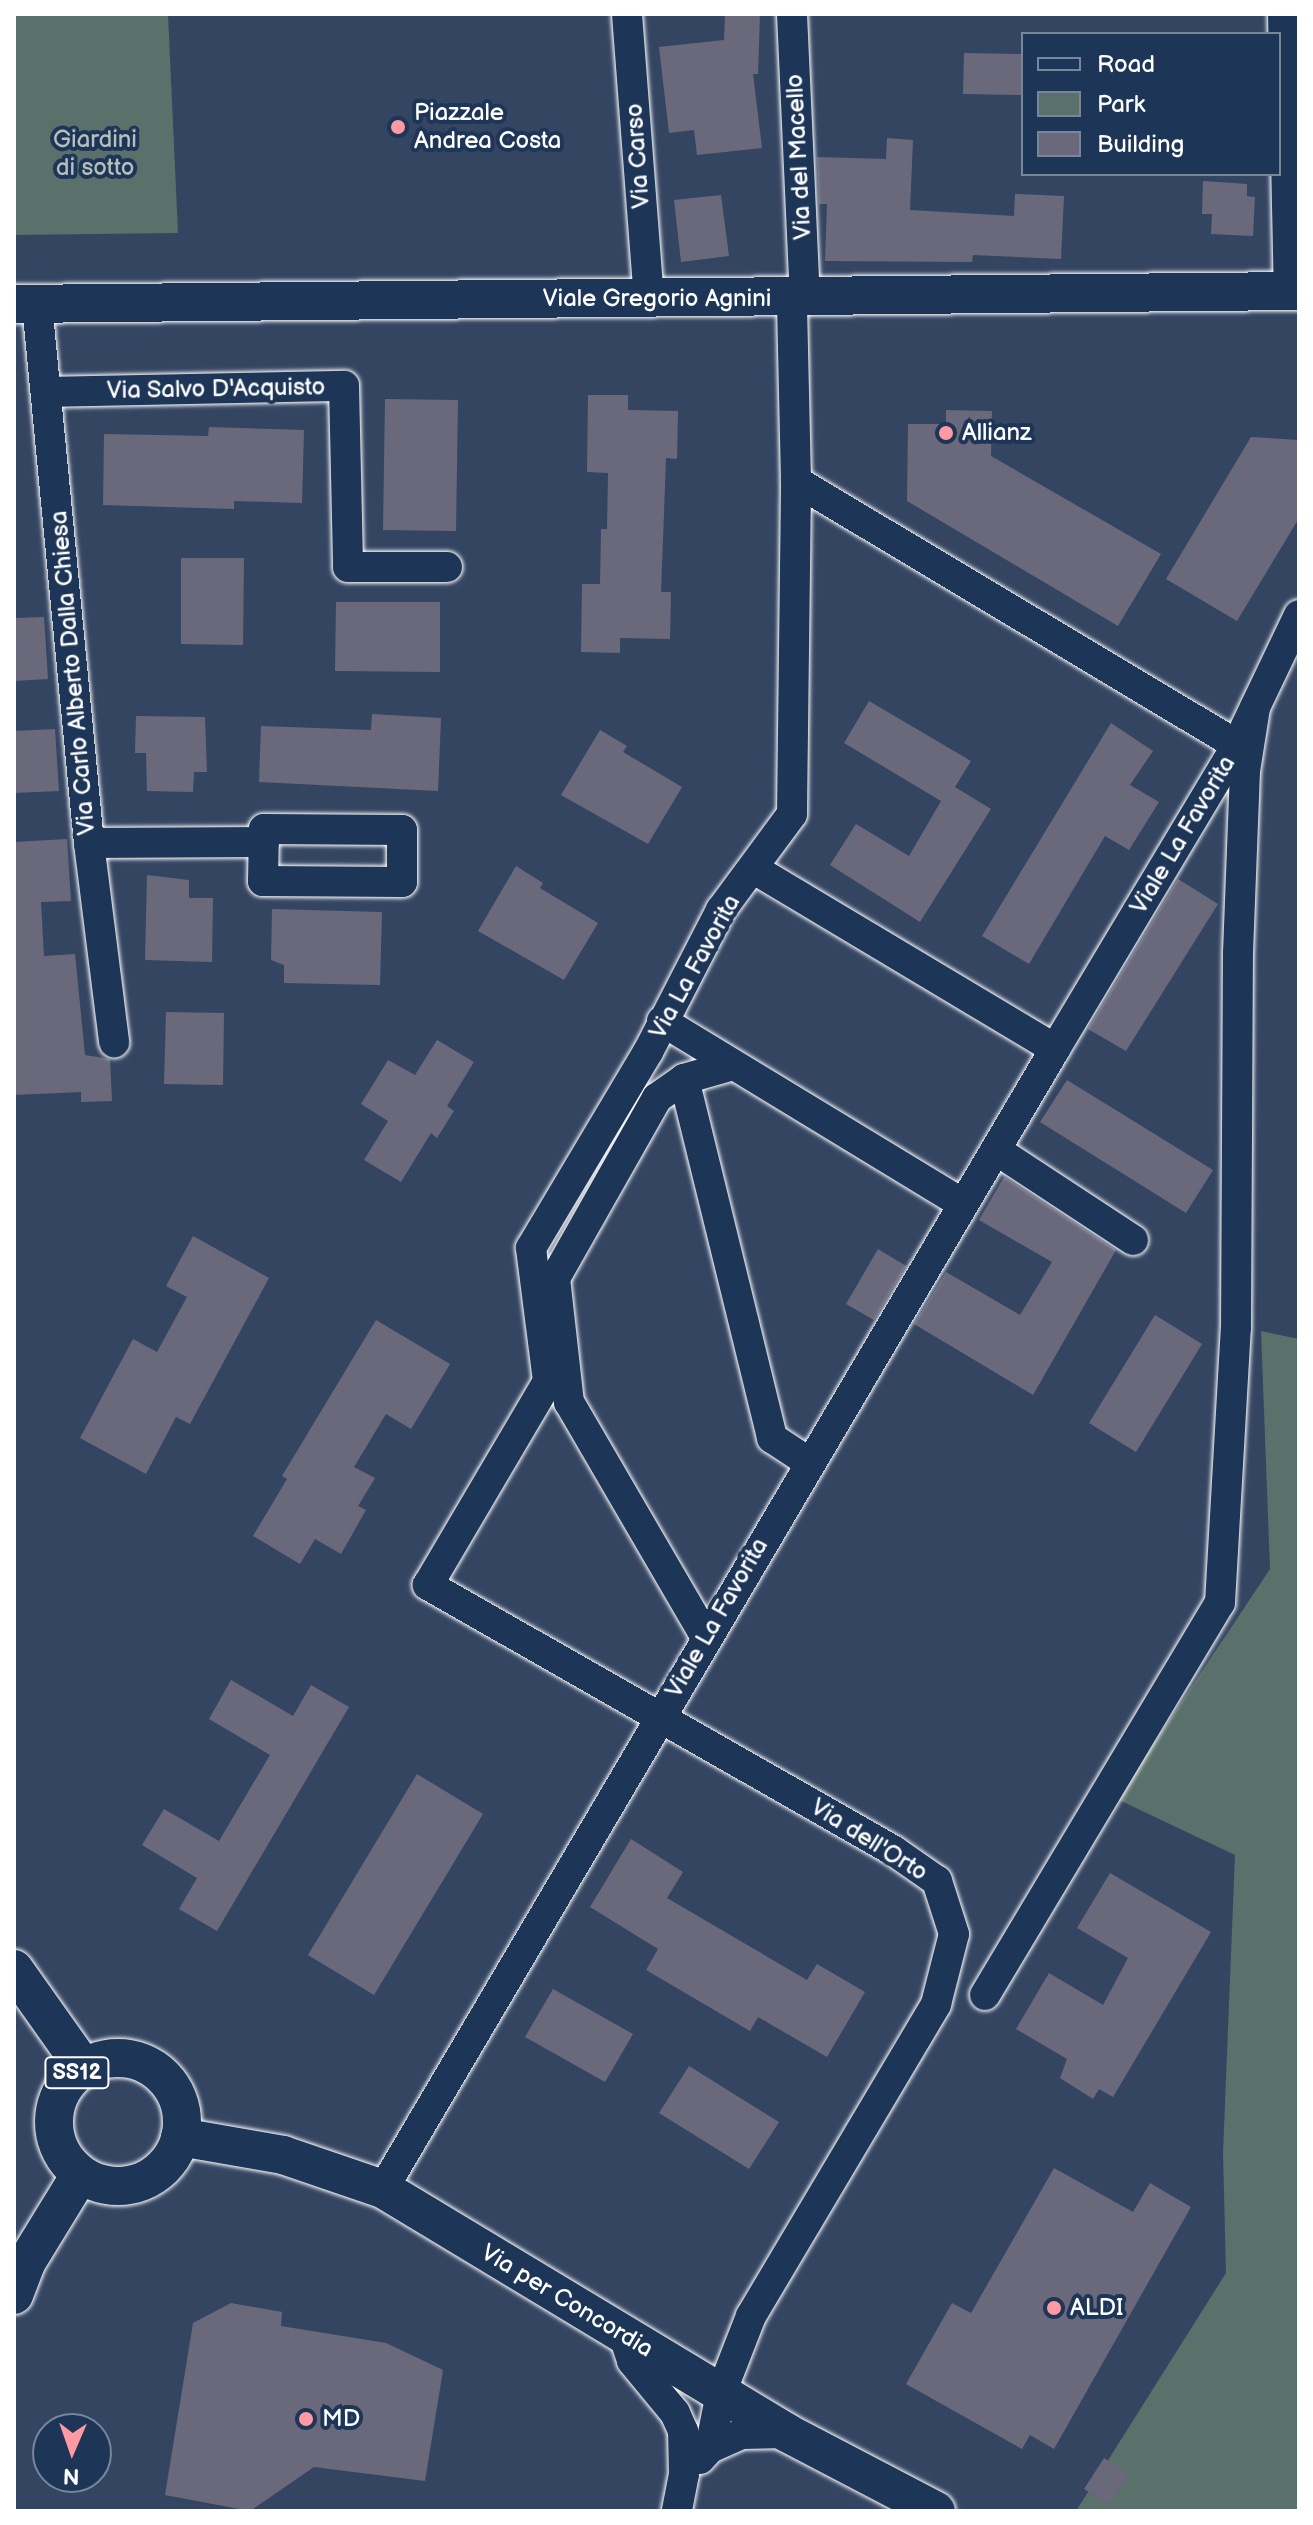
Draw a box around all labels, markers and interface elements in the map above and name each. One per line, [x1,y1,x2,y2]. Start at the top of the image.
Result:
legend [1021,32,1281,176]
text: Road [1097,50,1155,79]
street label: Via del Macello [780,73,818,241]
text: Park [1097,90,1145,119]
place label: Piazzale Andrea Costa [414,99,561,155]
street label: Via Carso [620,102,656,210]
marker: Piazzale Andrea Costa [389,118,407,136]
park label: Giardini di sotto [53,126,137,182]
text: Building [1097,130,1184,159]
street label: Viale Gregorio Agnini [543,285,771,313]
street label: Via Salvo D'Acquisto [106,373,326,405]
place label: Allianz [962,419,1032,447]
marker: Allianz [937,424,955,442]
street label: Via Carlo Alberto Dalla Chiesa [44,510,102,836]
street label: Viale La Favorita [1124,751,1242,919]
street label: Via La Favorita [644,890,746,1044]
street label: Viale La Favorita [660,1533,774,1703]
street label: Via dell'Orto [805,1793,933,1887]
road number: SS12 [43,2055,111,2091]
street label: Via per Concordia [476,2238,658,2364]
place label: ALDI [1070,2294,1123,2322]
marker: ALDI [1045,2299,1063,2317]
place label: MD [322,2405,360,2433]
marker: MD [297,2410,315,2428]
north arrow [32,2413,112,2493]
text: N [62,2462,80,2489]

